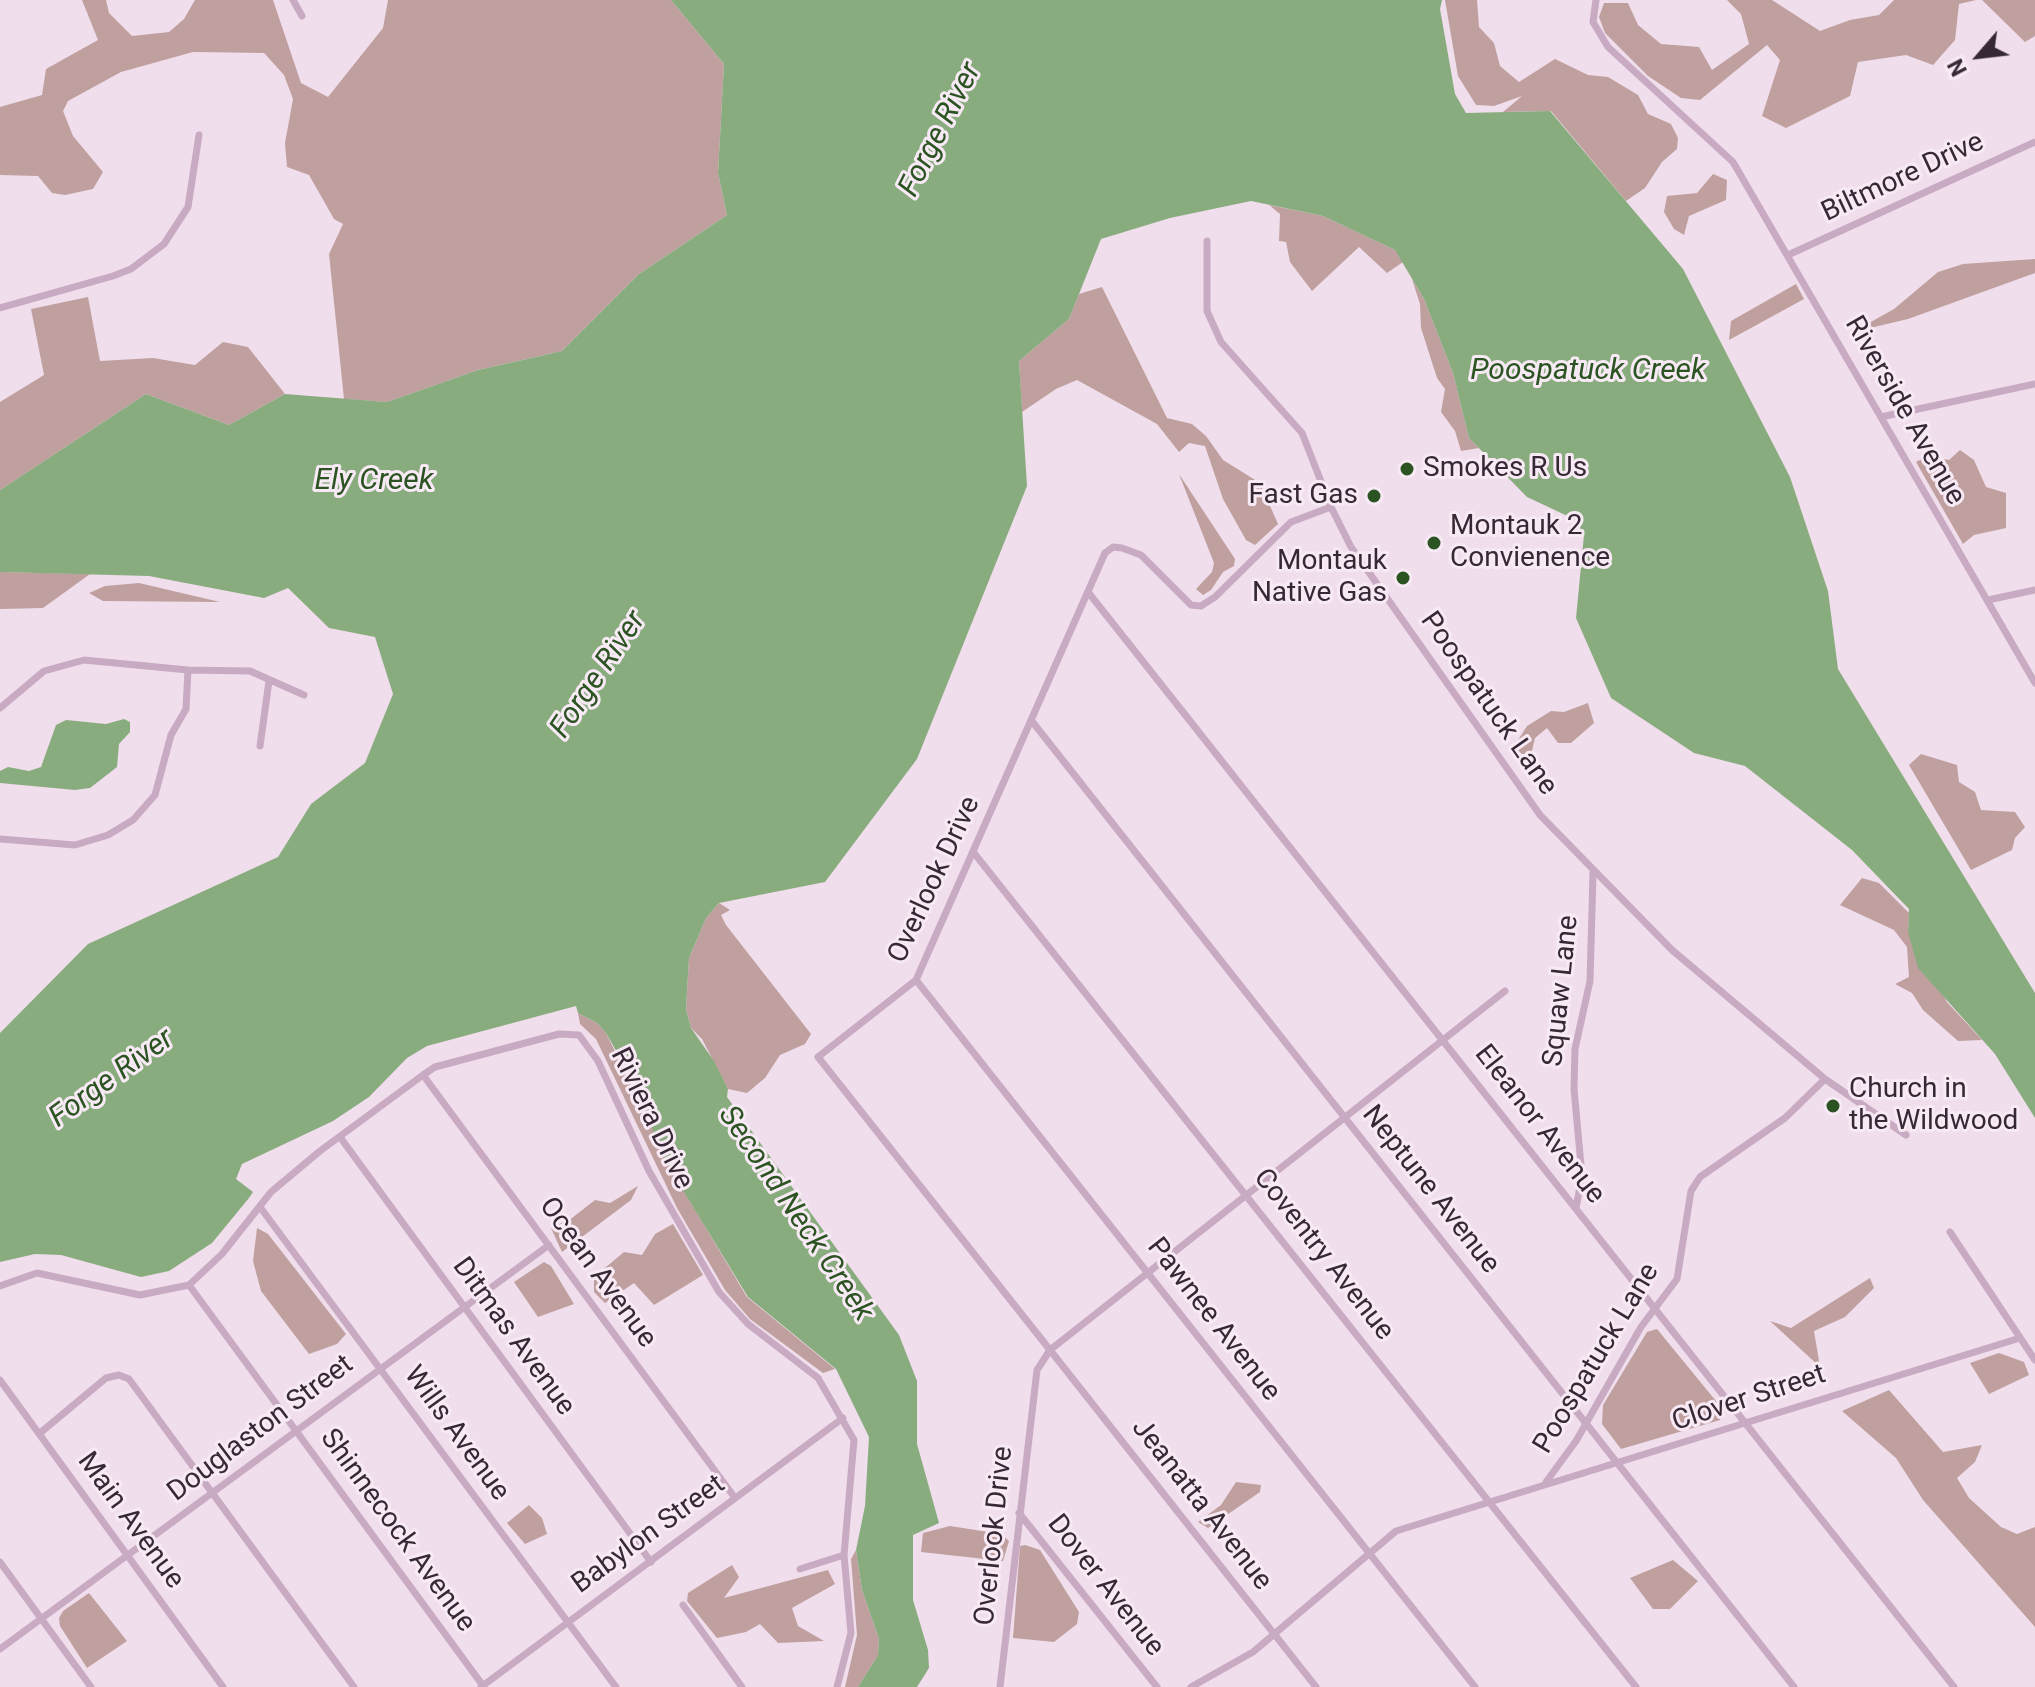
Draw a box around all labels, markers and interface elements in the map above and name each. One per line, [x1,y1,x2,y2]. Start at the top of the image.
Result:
north arrow [1939,16,2019,96]
text: N [1943,55,1972,80]
water label: Forge River [892,57,990,203]
street label: Biltmore Drive [1817,126,1989,230]
street label: Riverside Avenue [1836,311,1972,511]
water label: Poospatuck Creek [1470,353,1706,389]
place label: Smokes R Us [1423,452,1587,486]
marker: Smokes R Us [1398,460,1416,478]
water label: Ely Creek [315,463,433,499]
place label: Fast Gas [1248,479,1358,513]
marker: Fast Gas [1365,487,1383,505]
place label: Montauk 2 Convienence [1450,510,1610,576]
marker: Montauk 2 Convienence [1425,534,1443,552]
place label: Montauk Native Gas [1252,545,1387,611]
marker: Montauk Native Gas [1394,569,1412,587]
water label: Forge River [543,605,655,745]
street label: Poospatuck Lane [1412,606,1564,802]
street label: Overlook Drive [882,791,988,969]
street label: Squaw Lane [1537,914,1587,1068]
water label: Forge River [43,1022,181,1136]
street label: Eleanor Avenue [1467,1039,1611,1211]
street label: Riviera Drive [602,1043,700,1195]
place label: Church in the Wildwood [1849,1073,2018,1139]
marker: Church in the Wildwood [1824,1097,1842,1115]
water label: Second Neck Creek [710,1099,880,1329]
street label: Neptune Avenue [1354,1099,1506,1281]
street label: Coventry Avenue [1246,1163,1400,1347]
street label: Ocean Avenue [531,1191,663,1355]
street label: Pawnee Avenue [1139,1232,1287,1408]
street label: Ditmas Avenue [444,1251,582,1423]
street label: Poospatuck Lane [1527,1258,1667,1460]
street label: Douglaston Street [162,1348,360,1510]
street label: Clover Street [1668,1358,1830,1440]
street label: Wills Avenue [396,1360,516,1508]
street label: Jeanatta Avenue [1124,1413,1278,1597]
street label: Shinnecock Avenue [312,1423,482,1639]
street label: Overlook Drive [969,1445,1021,1627]
street label: Main Avenue [69,1446,191,1596]
street label: Babylon Street [566,1468,732,1602]
street label: Dover Avenue [1039,1509,1171,1663]

